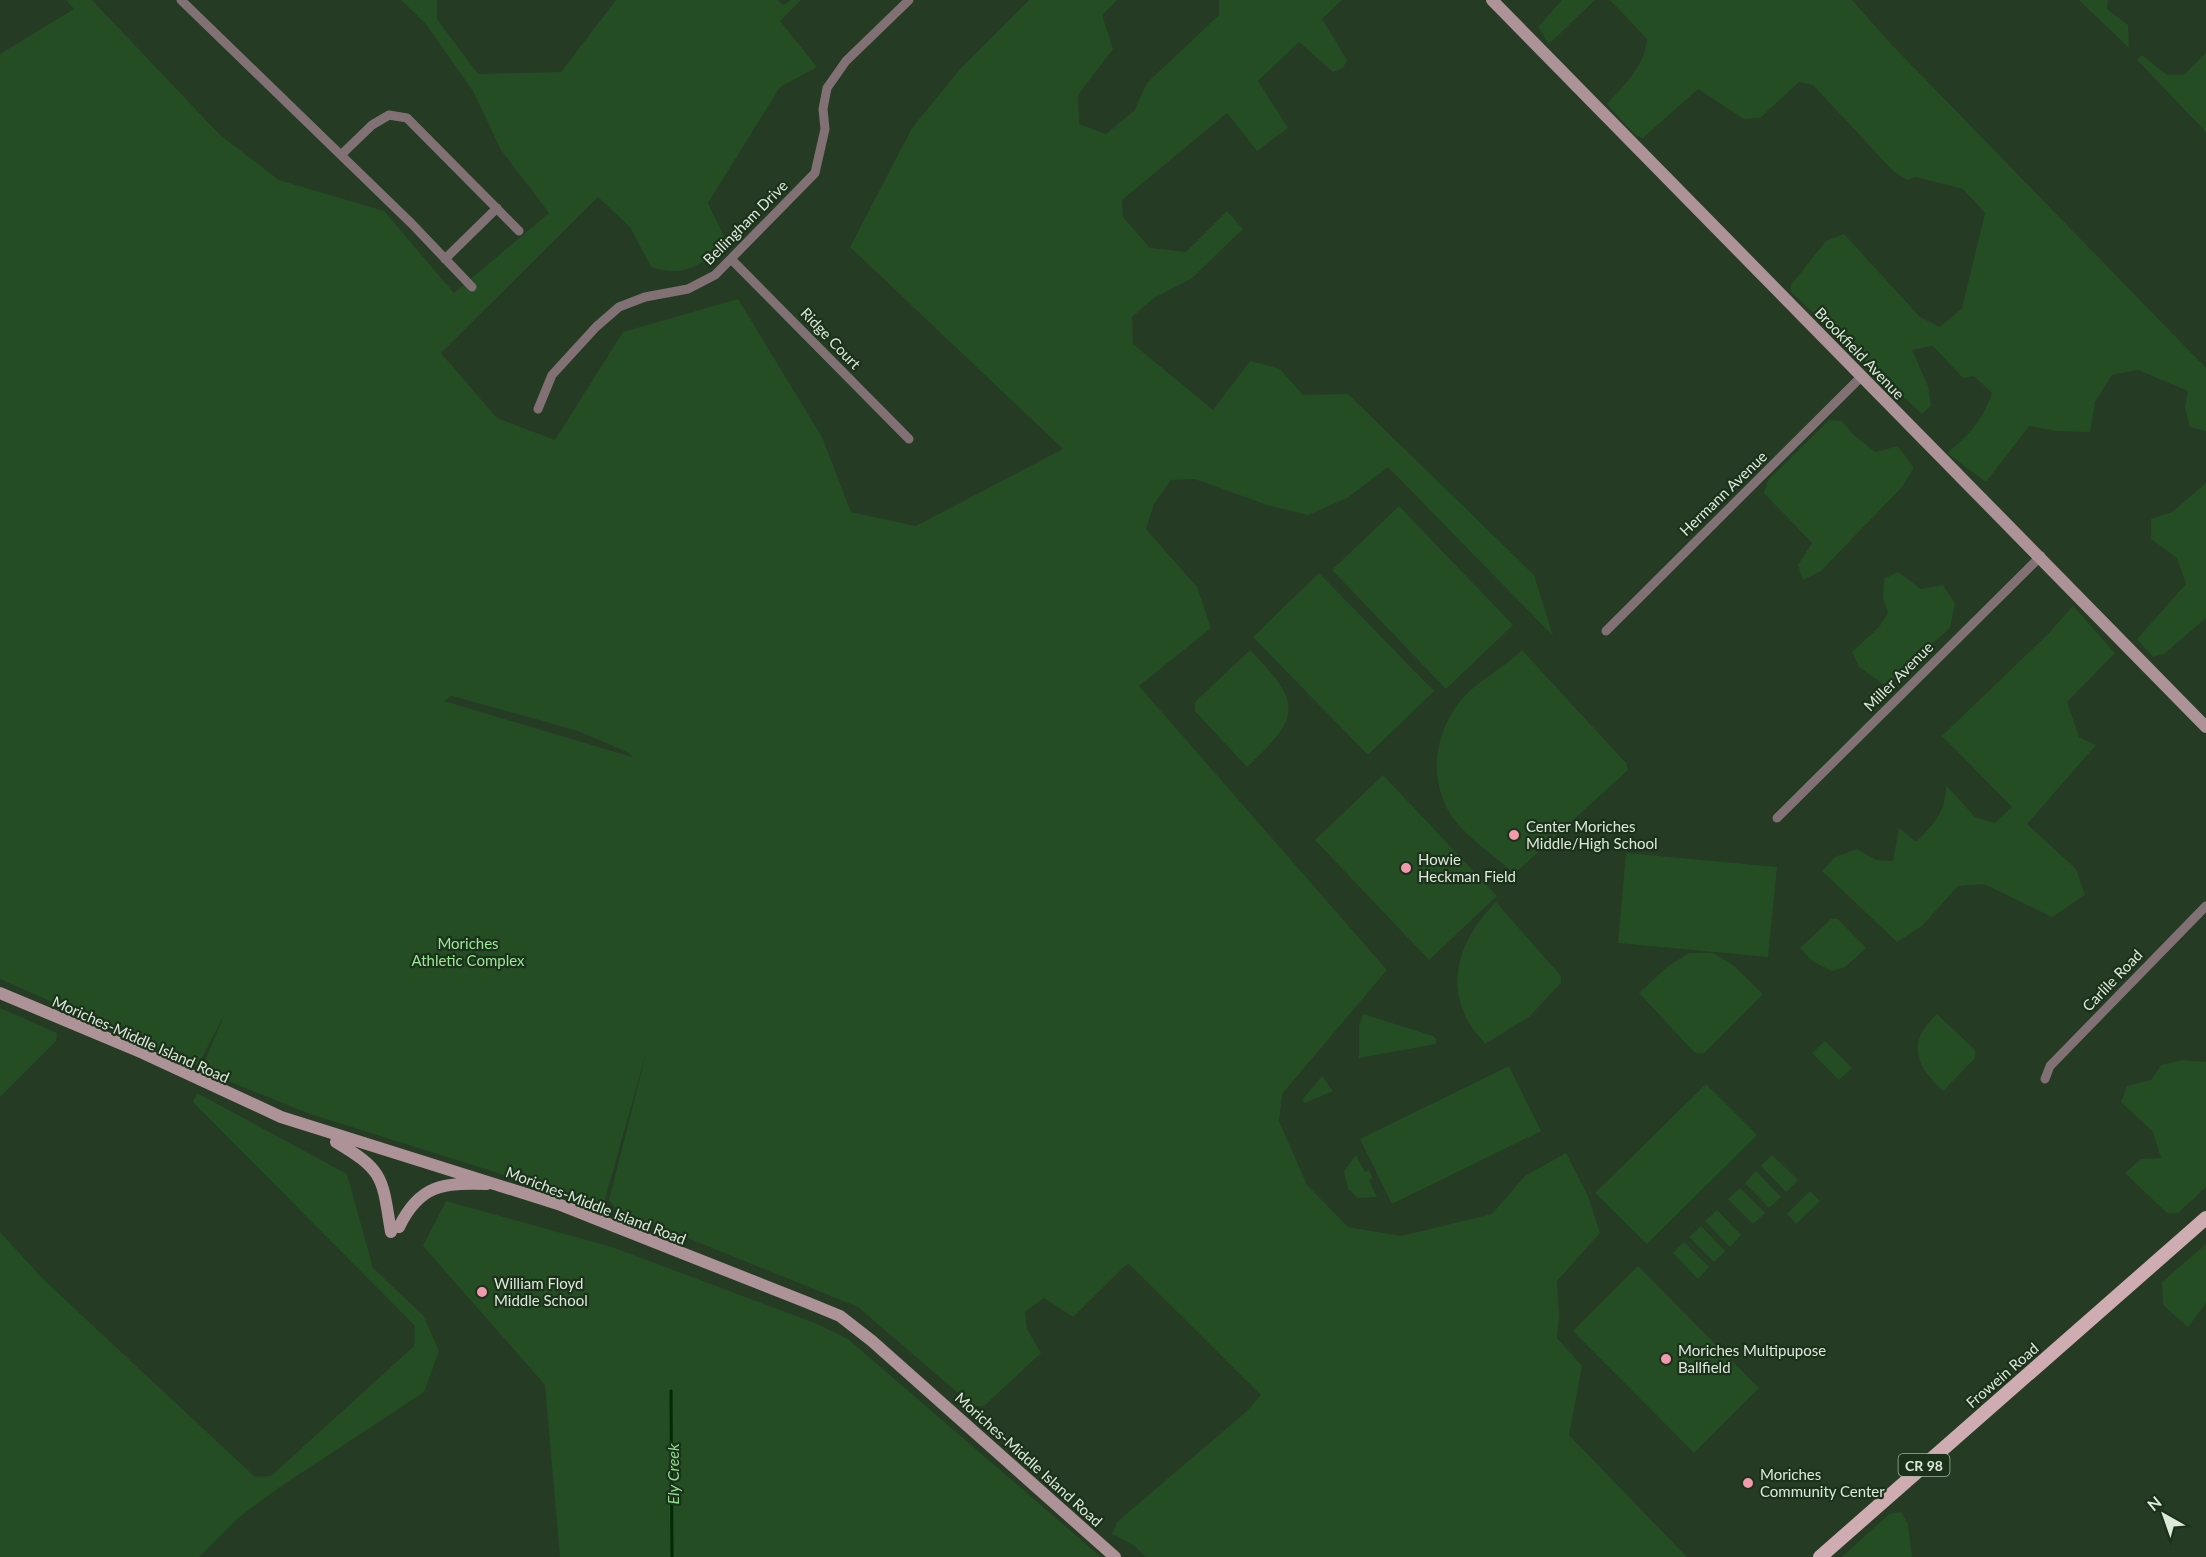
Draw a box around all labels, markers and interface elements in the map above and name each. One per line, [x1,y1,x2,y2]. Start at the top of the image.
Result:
street label: Bellingham Drive [699,176,791,268]
street label: Brookfield Avenue [1812,303,1908,403]
street label: Ridge Court [797,304,865,373]
street label: Hermann Avenue [1676,447,1770,539]
street label: Miller Avenue [1860,638,1936,714]
place label: Center Moriches Middle/High School [1526,817,1658,852]
marker: Center Moriches Middle/High School [1507,828,1521,842]
place label: Howie Heckman Field [1418,850,1516,885]
marker: Howie Heckman Field [1399,861,1413,875]
park label: Moriches Athletic Complex [411,934,525,969]
street label: Carlile Road [2078,945,2146,1015]
street label: Moriches-Middle Island Road [50,992,232,1086]
street label: Moriches-Middle Island Road [503,1162,689,1248]
place label: William Floyd Middle School [494,1274,588,1309]
marker: William Floyd Middle School [475,1285,489,1299]
street label: Frowein Road [1962,1339,2042,1411]
place label: Moriches Multipupose Ballfield [1678,1341,1826,1376]
marker: Moriches Multipupose Ballfield [1659,1352,1673,1366]
street label: Moriches-Middle Island Road [952,1388,1106,1530]
water label: Ely Creek [663,1443,682,1505]
road number: CR 98 [1898,1454,1950,1476]
place label: Moriches Community Center [1760,1465,1885,1500]
marker: Moriches Community Center [1741,1476,1755,1490]
north arrow [2134,1485,2194,1545]
text: N [2143,1492,2165,1514]

